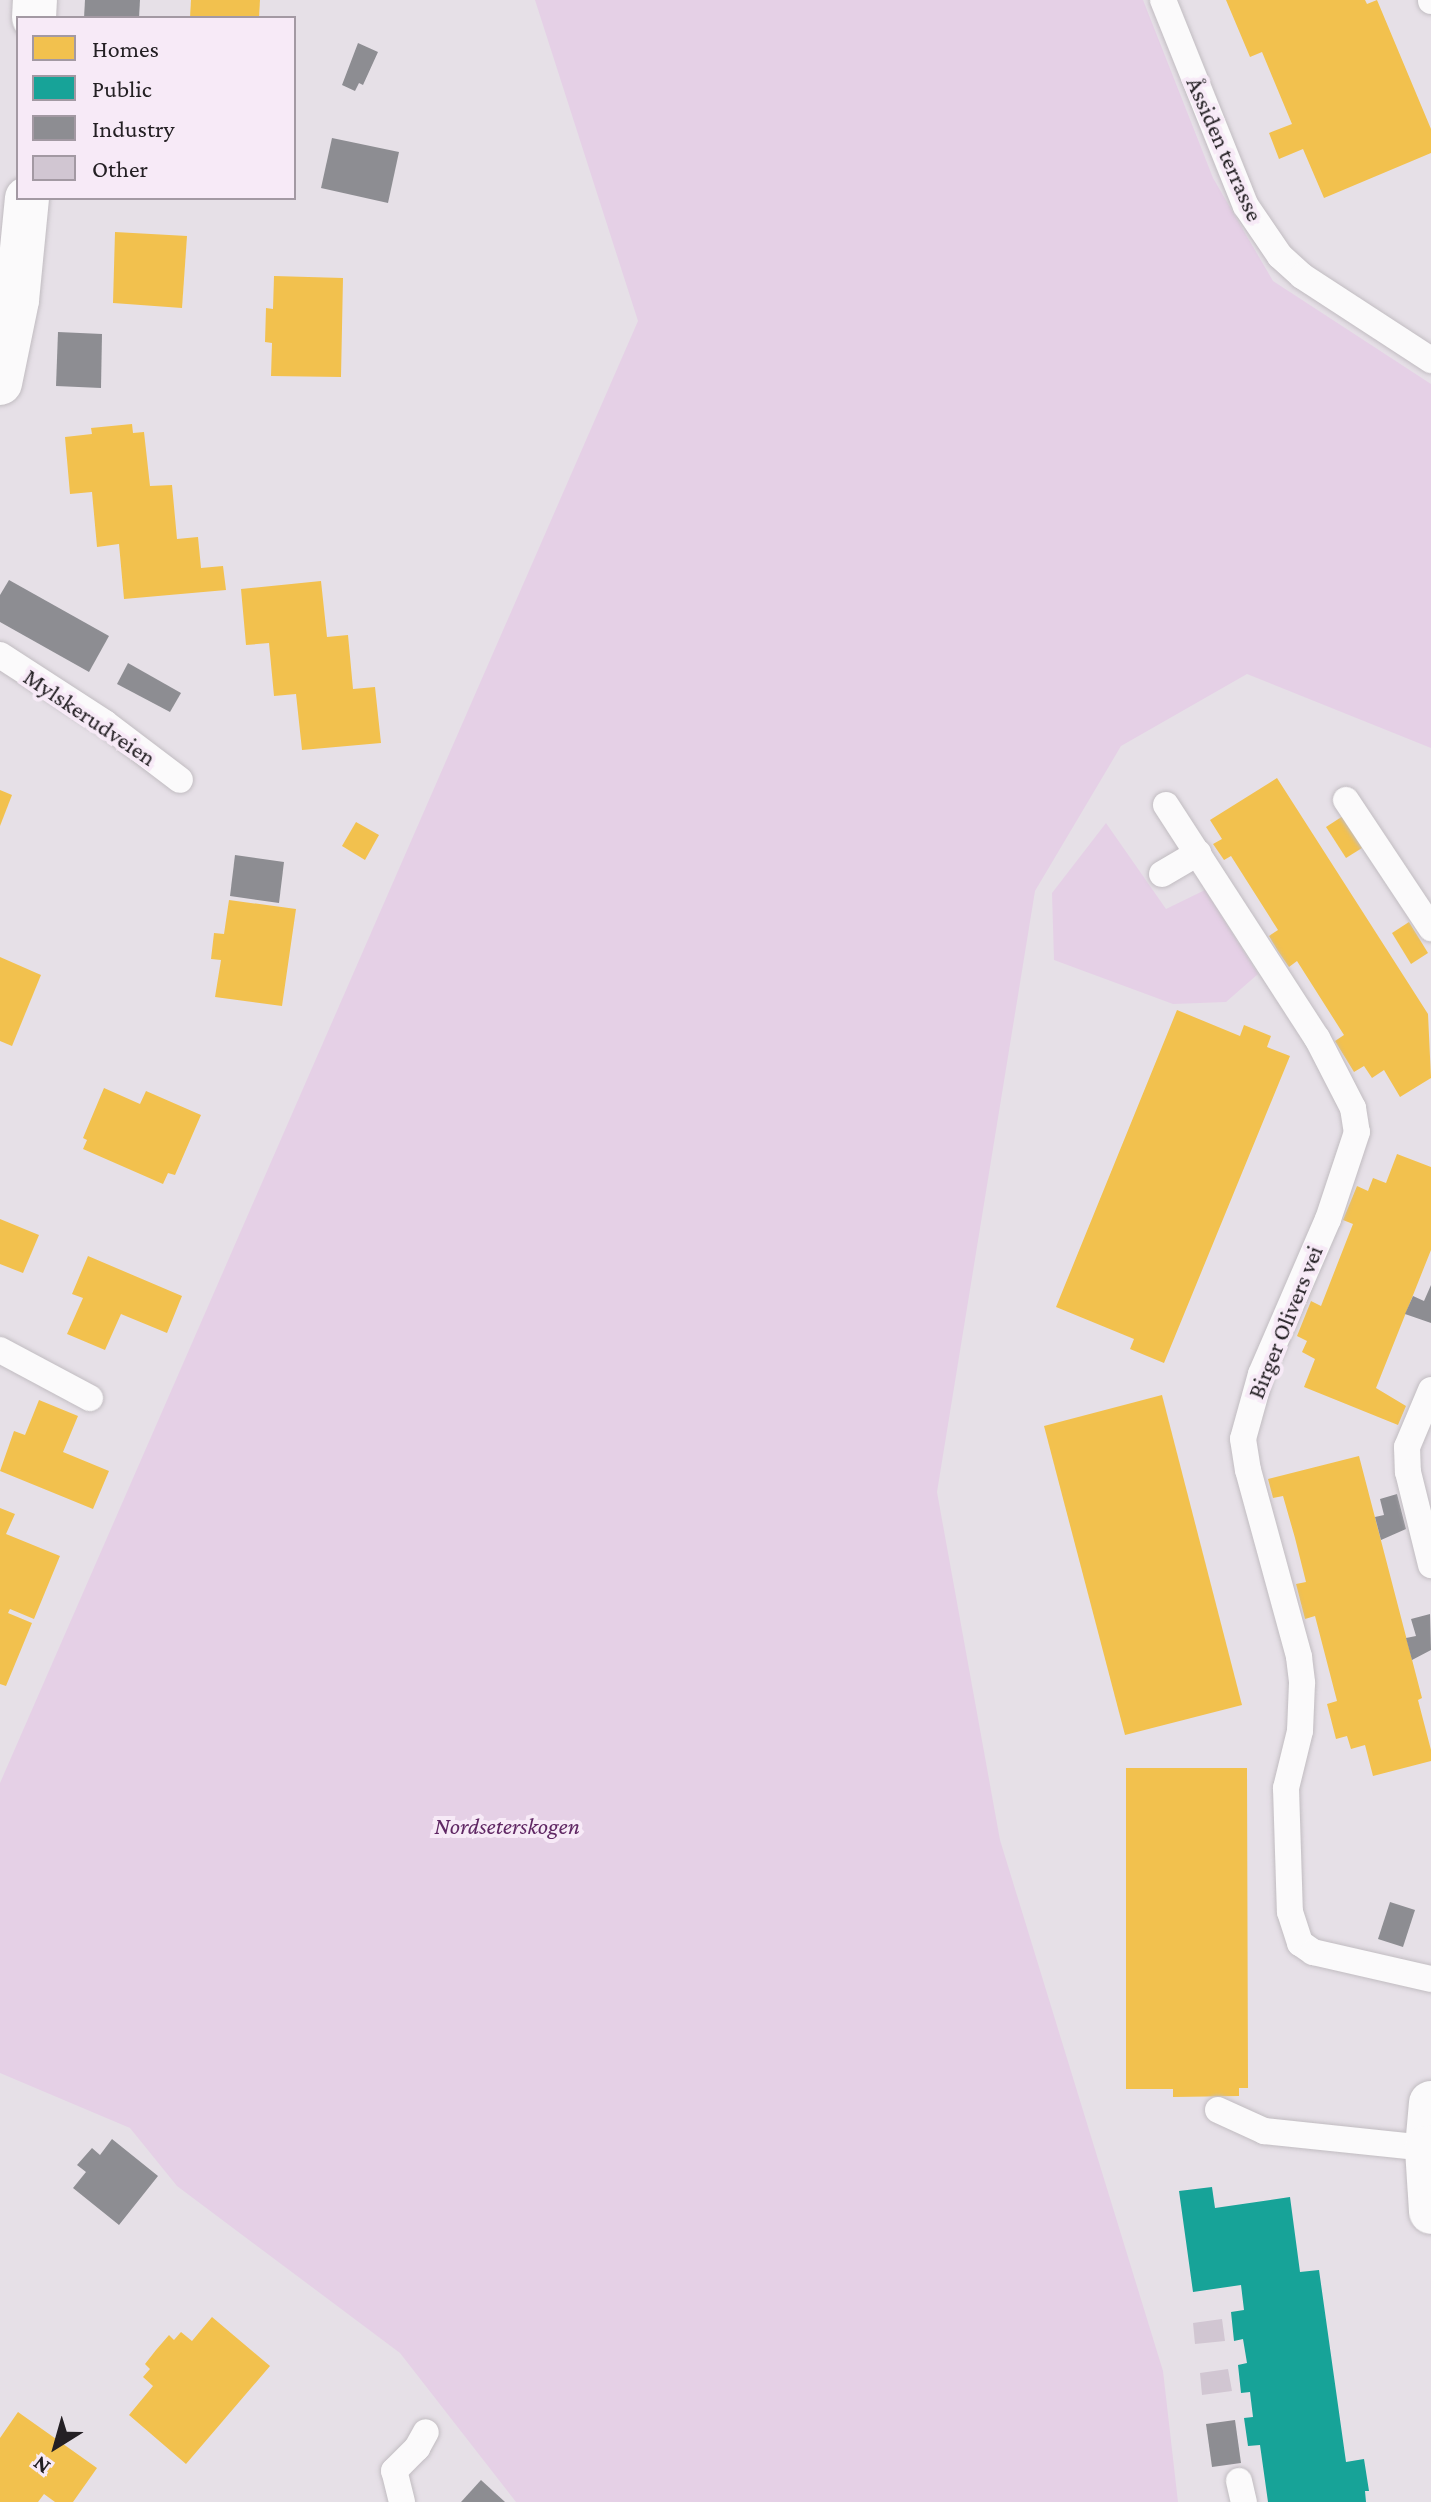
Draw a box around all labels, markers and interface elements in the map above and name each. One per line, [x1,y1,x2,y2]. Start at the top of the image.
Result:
legend [16,16,296,200]
text: Homes [92,35,159,62]
street label: Åssiden terrasse [1180,72,1270,226]
text: Public [92,75,152,102]
text: Industry [92,115,175,142]
text: Other [92,155,148,182]
street label: Mylskerudveien [18,662,162,772]
street label: Birger Olivers vei [1241,1241,1329,1403]
park label: Nordseterskogen [434,1812,580,1840]
north arrow [16,2406,96,2486]
text: N [28,2451,55,2480]

